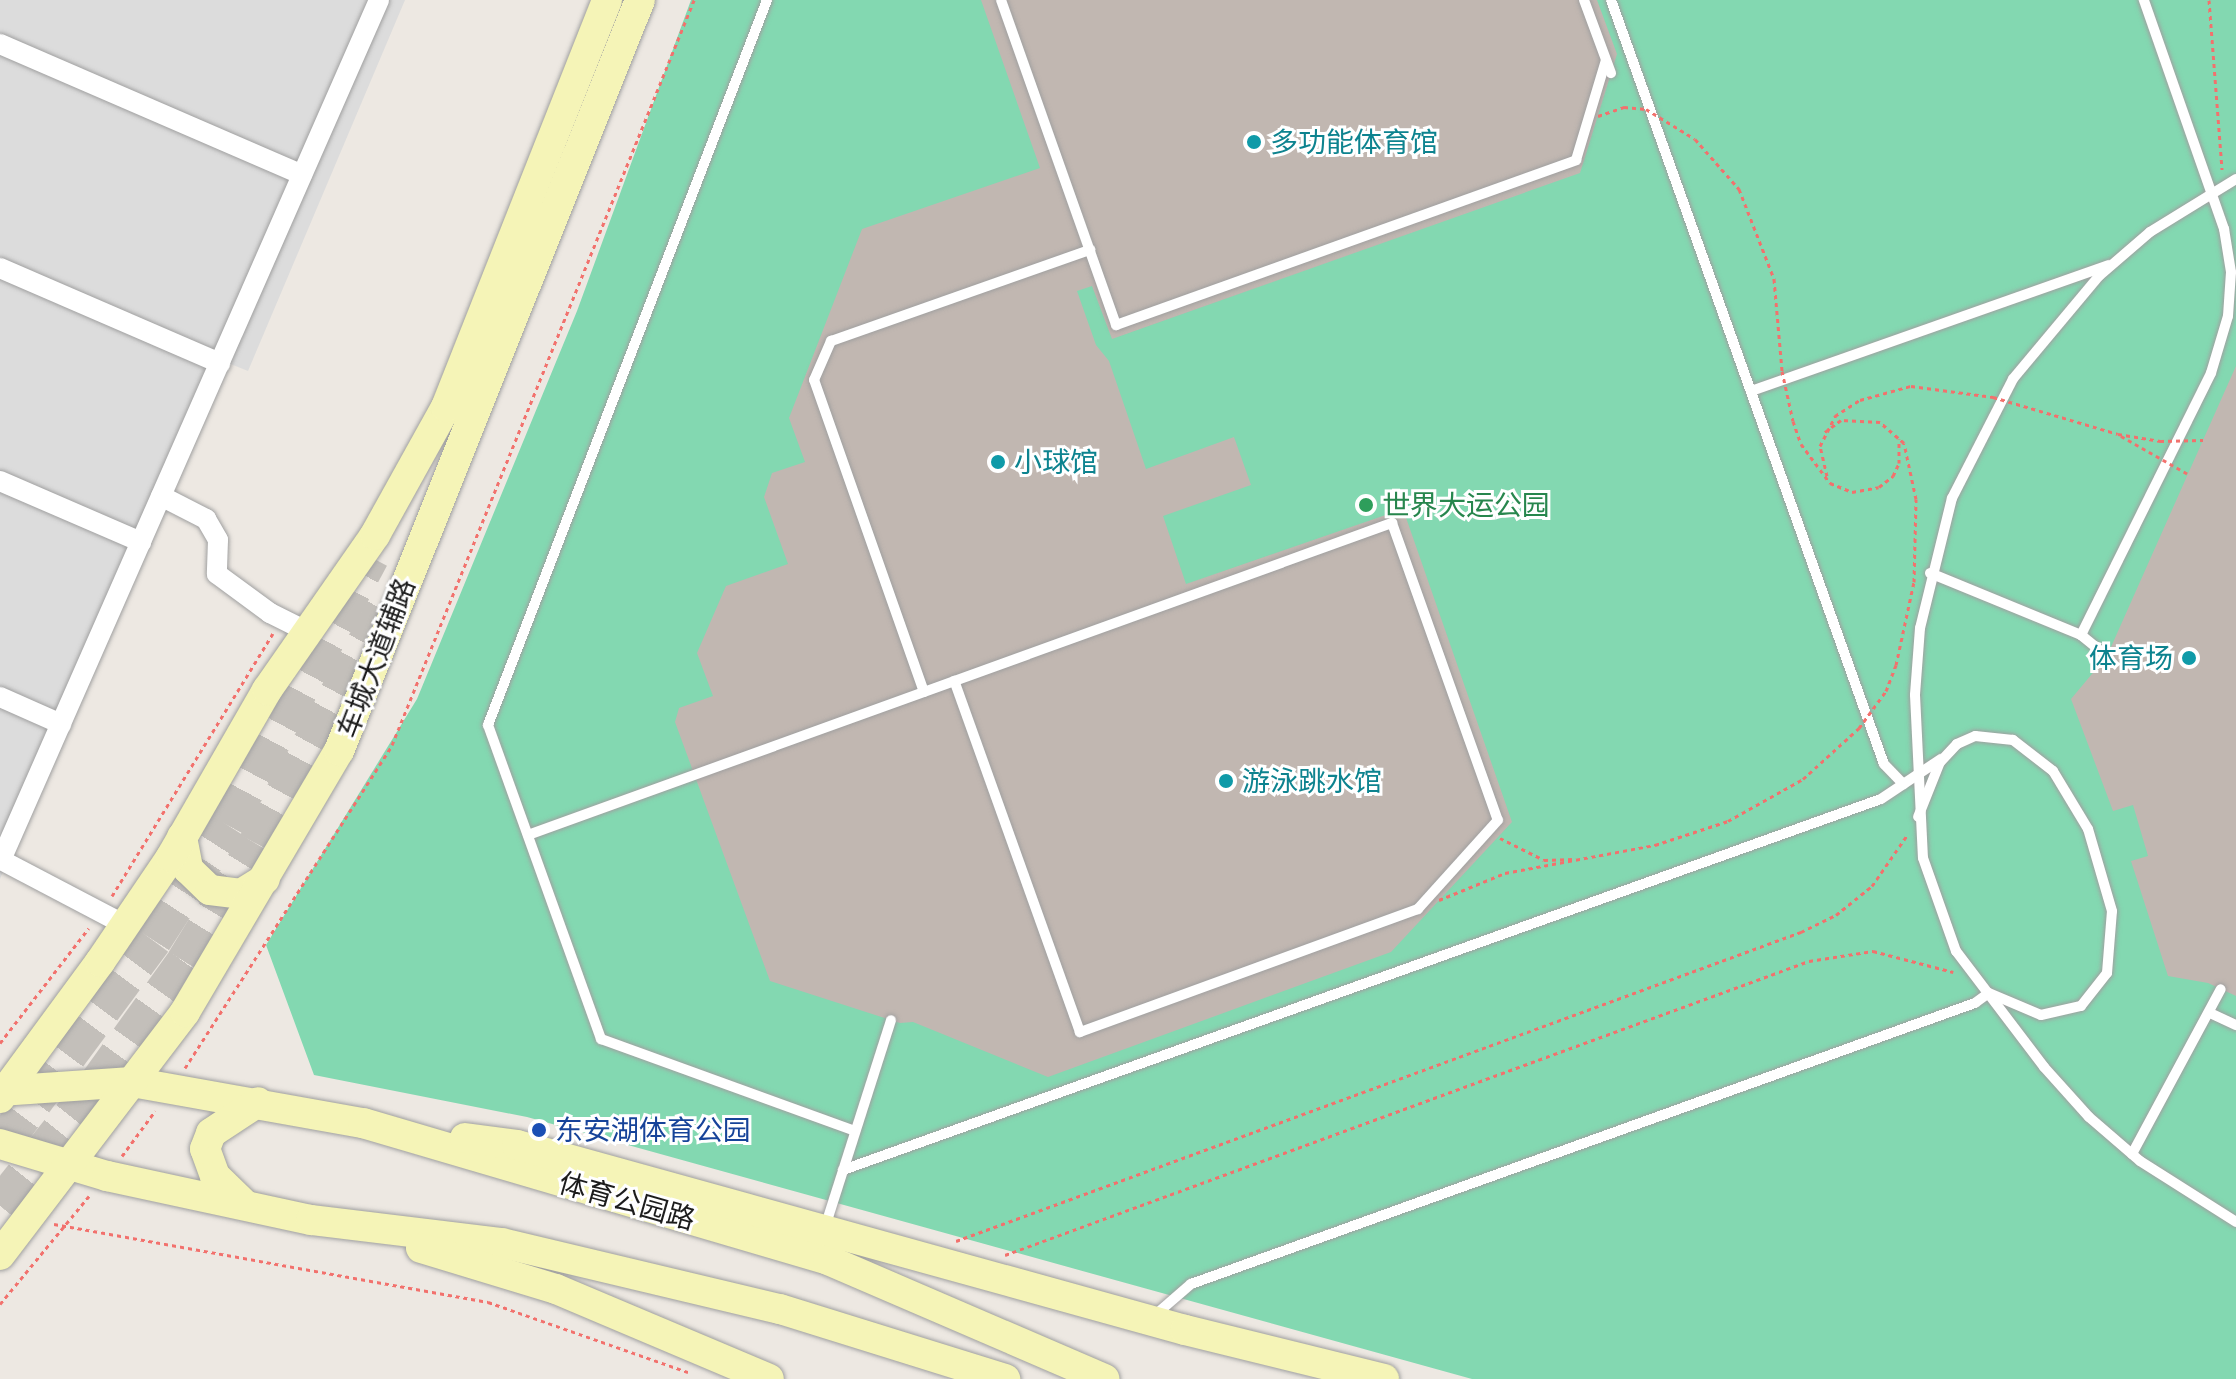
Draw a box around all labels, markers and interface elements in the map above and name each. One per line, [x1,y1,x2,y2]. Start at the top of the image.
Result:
place label: 多功能体育馆 [1270,125,1438,159]
marker: 多功能体育馆 [1245,133,1263,151]
place label: 小球馆 [1014,445,1098,479]
marker: 小球馆 [989,453,1007,471]
place label: 世界大运公园 [1382,488,1550,522]
marker: 世界大运公园 [1357,496,1375,514]
street label: 车城大道辅路 [330,574,422,742]
place label: 体育场 [2089,641,2173,675]
marker: 体育场 [2180,649,2198,667]
place label: 游泳跳水馆 [1242,764,1382,798]
marker: 游泳跳水馆 [1217,772,1235,790]
place label: 东安湖体育公园 [555,1113,751,1147]
marker: 东安湖体育公园 [530,1121,548,1139]
street label: 体育公园路 [555,1166,699,1236]

